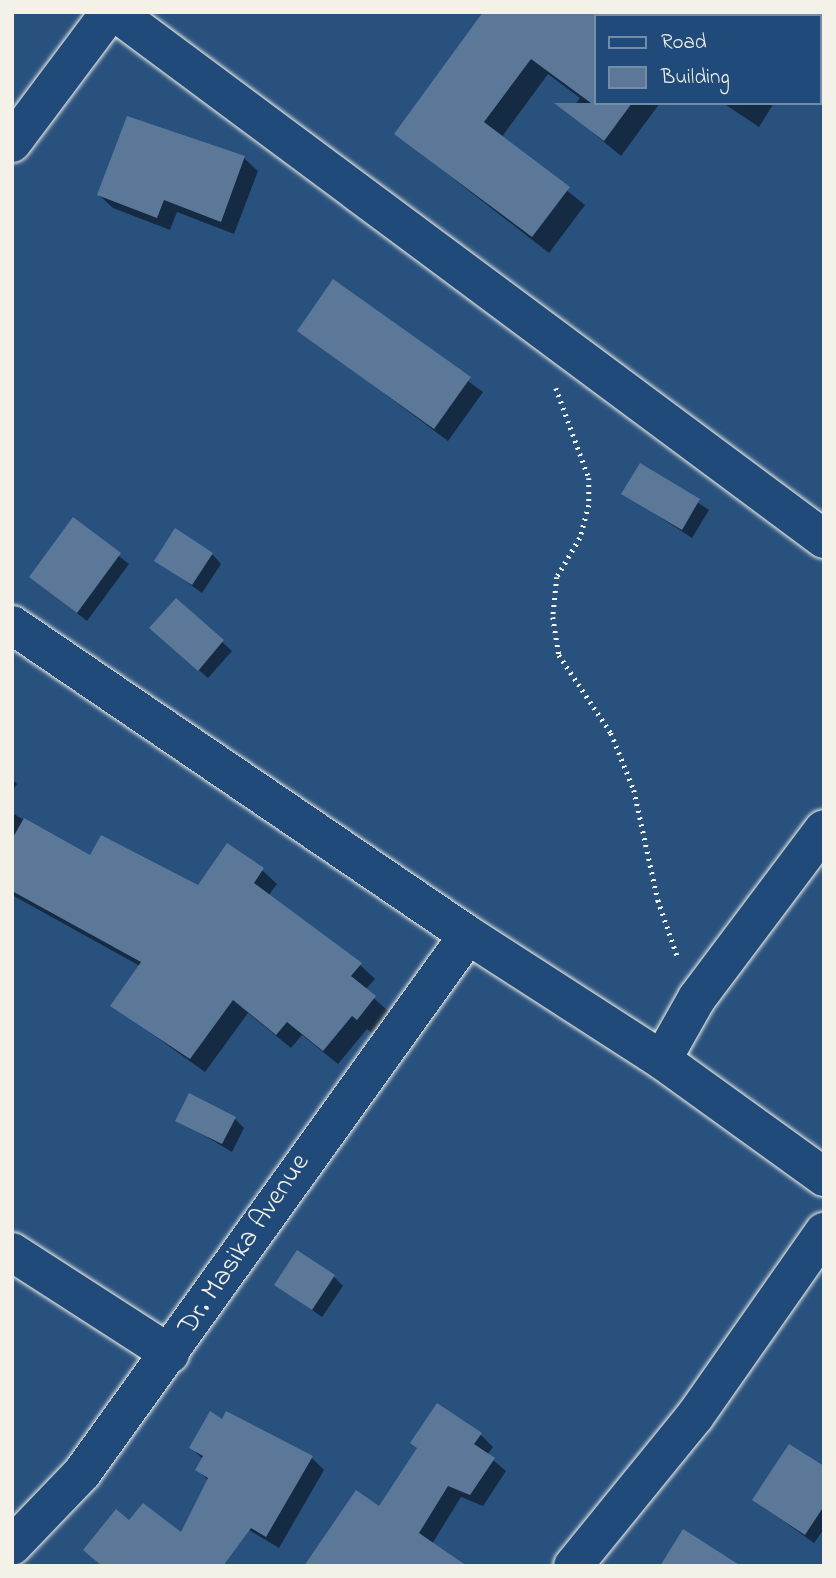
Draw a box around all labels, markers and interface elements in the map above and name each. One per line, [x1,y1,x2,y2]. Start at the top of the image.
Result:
legend [594,14,822,105]
text: Road [661,28,707,58]
text: Building [661,63,730,93]
street label: Dr. Masika Avenue [172,1148,318,1342]

